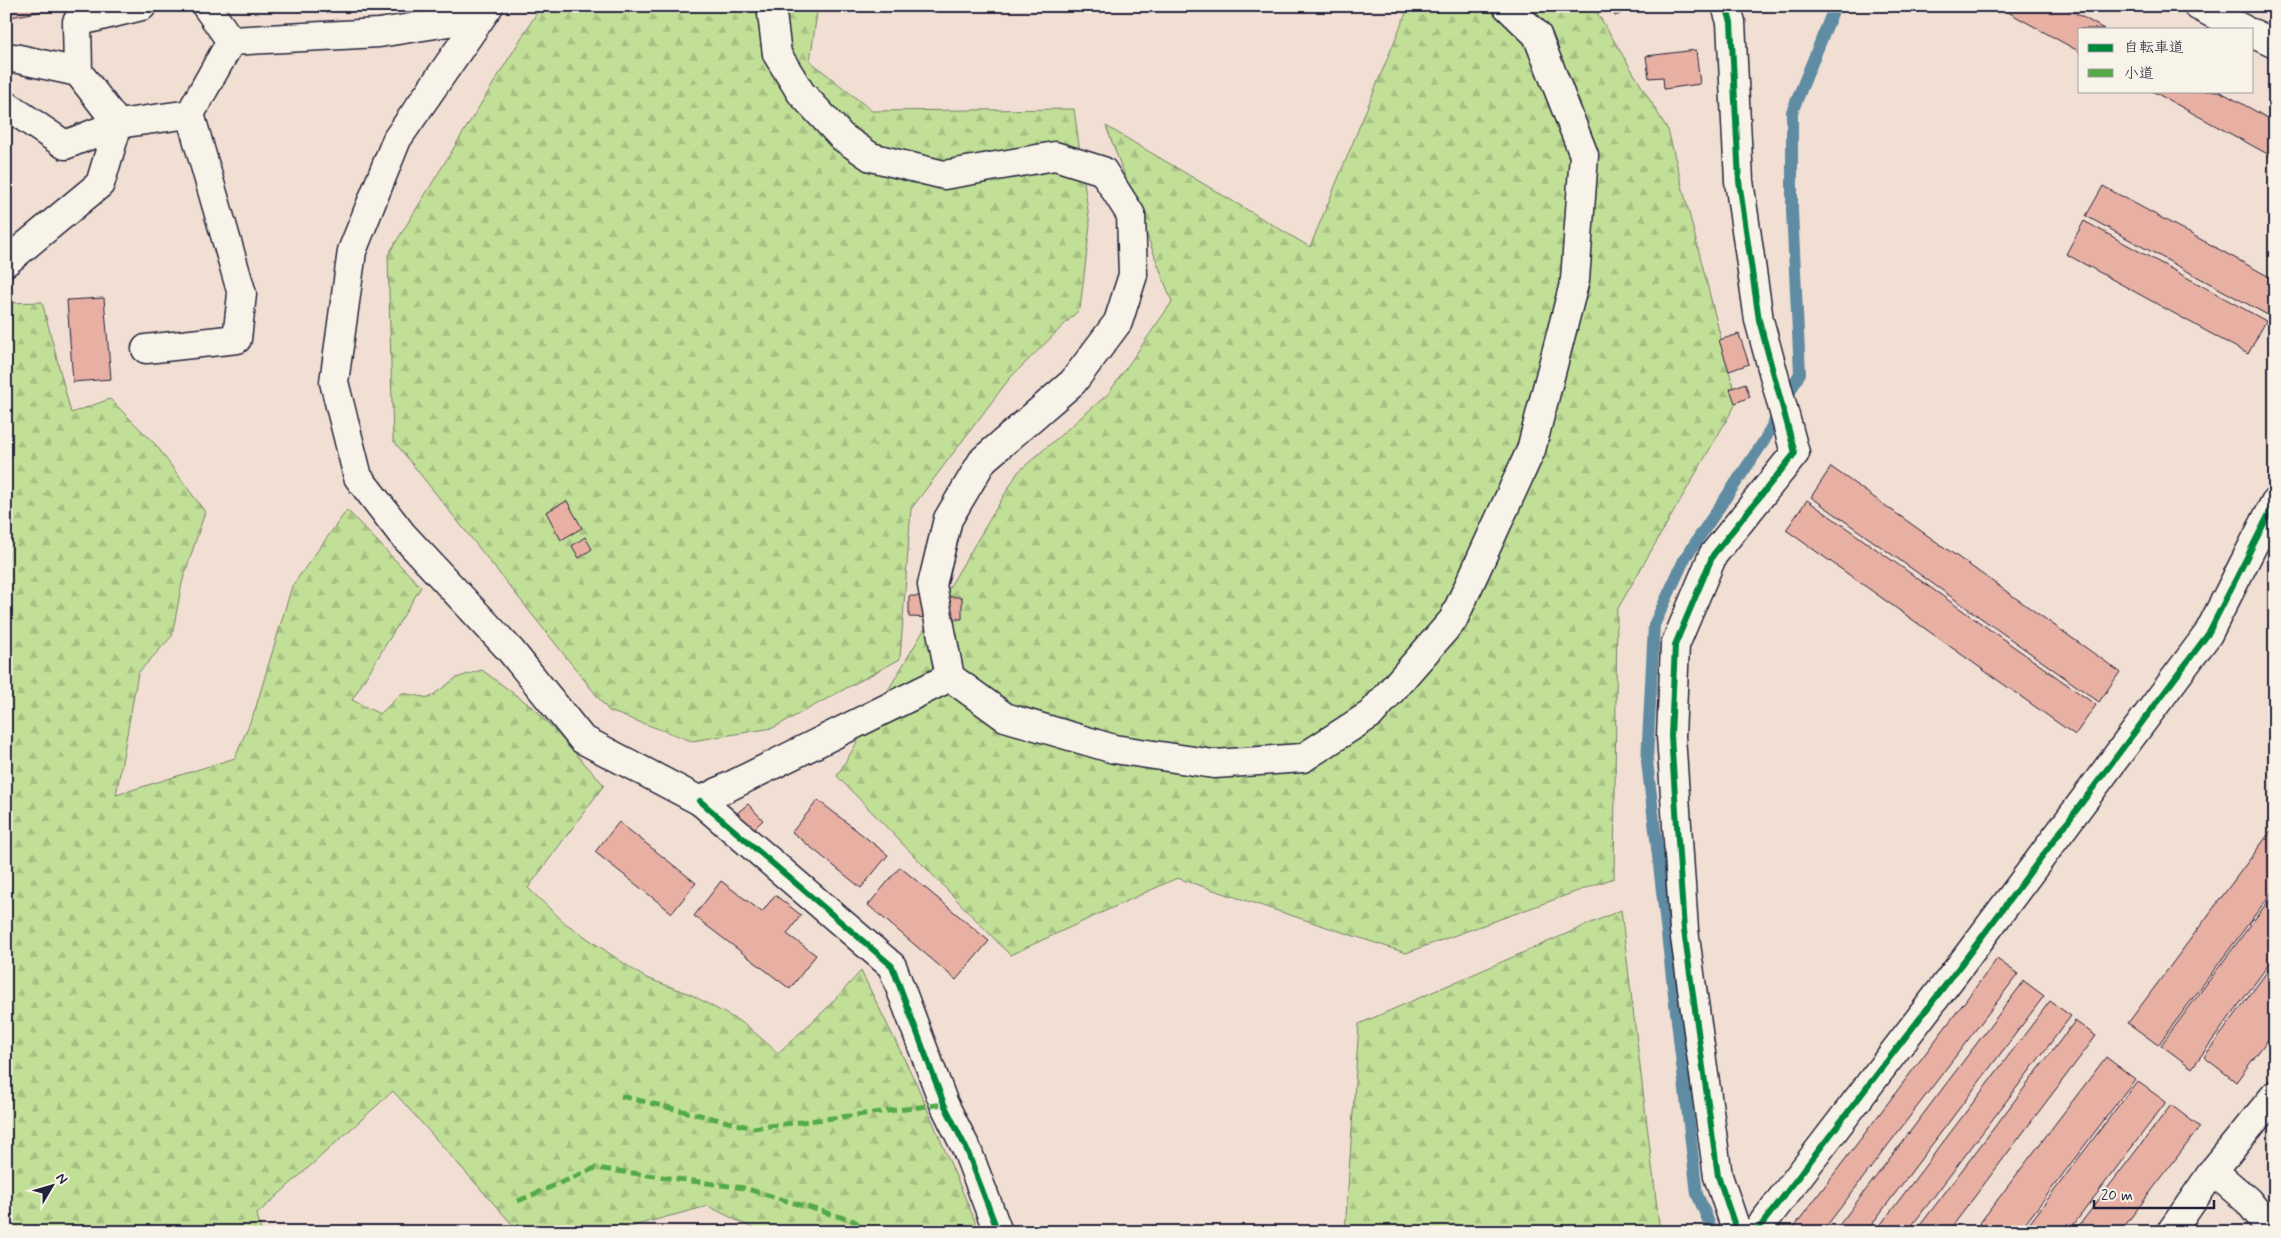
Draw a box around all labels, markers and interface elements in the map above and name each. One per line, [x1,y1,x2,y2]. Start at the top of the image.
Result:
legend [2078,28,2254,92]
text: 自転車道 [2124,38,2184,58]
text: 小道 [2124,64,2154,84]
north arrow [28,1160,78,1210]
text: N [51,1169,71,1188]
scale bar [2094,1178,2214,1210]
text: 20 m [2101,1186,2133,1206]

